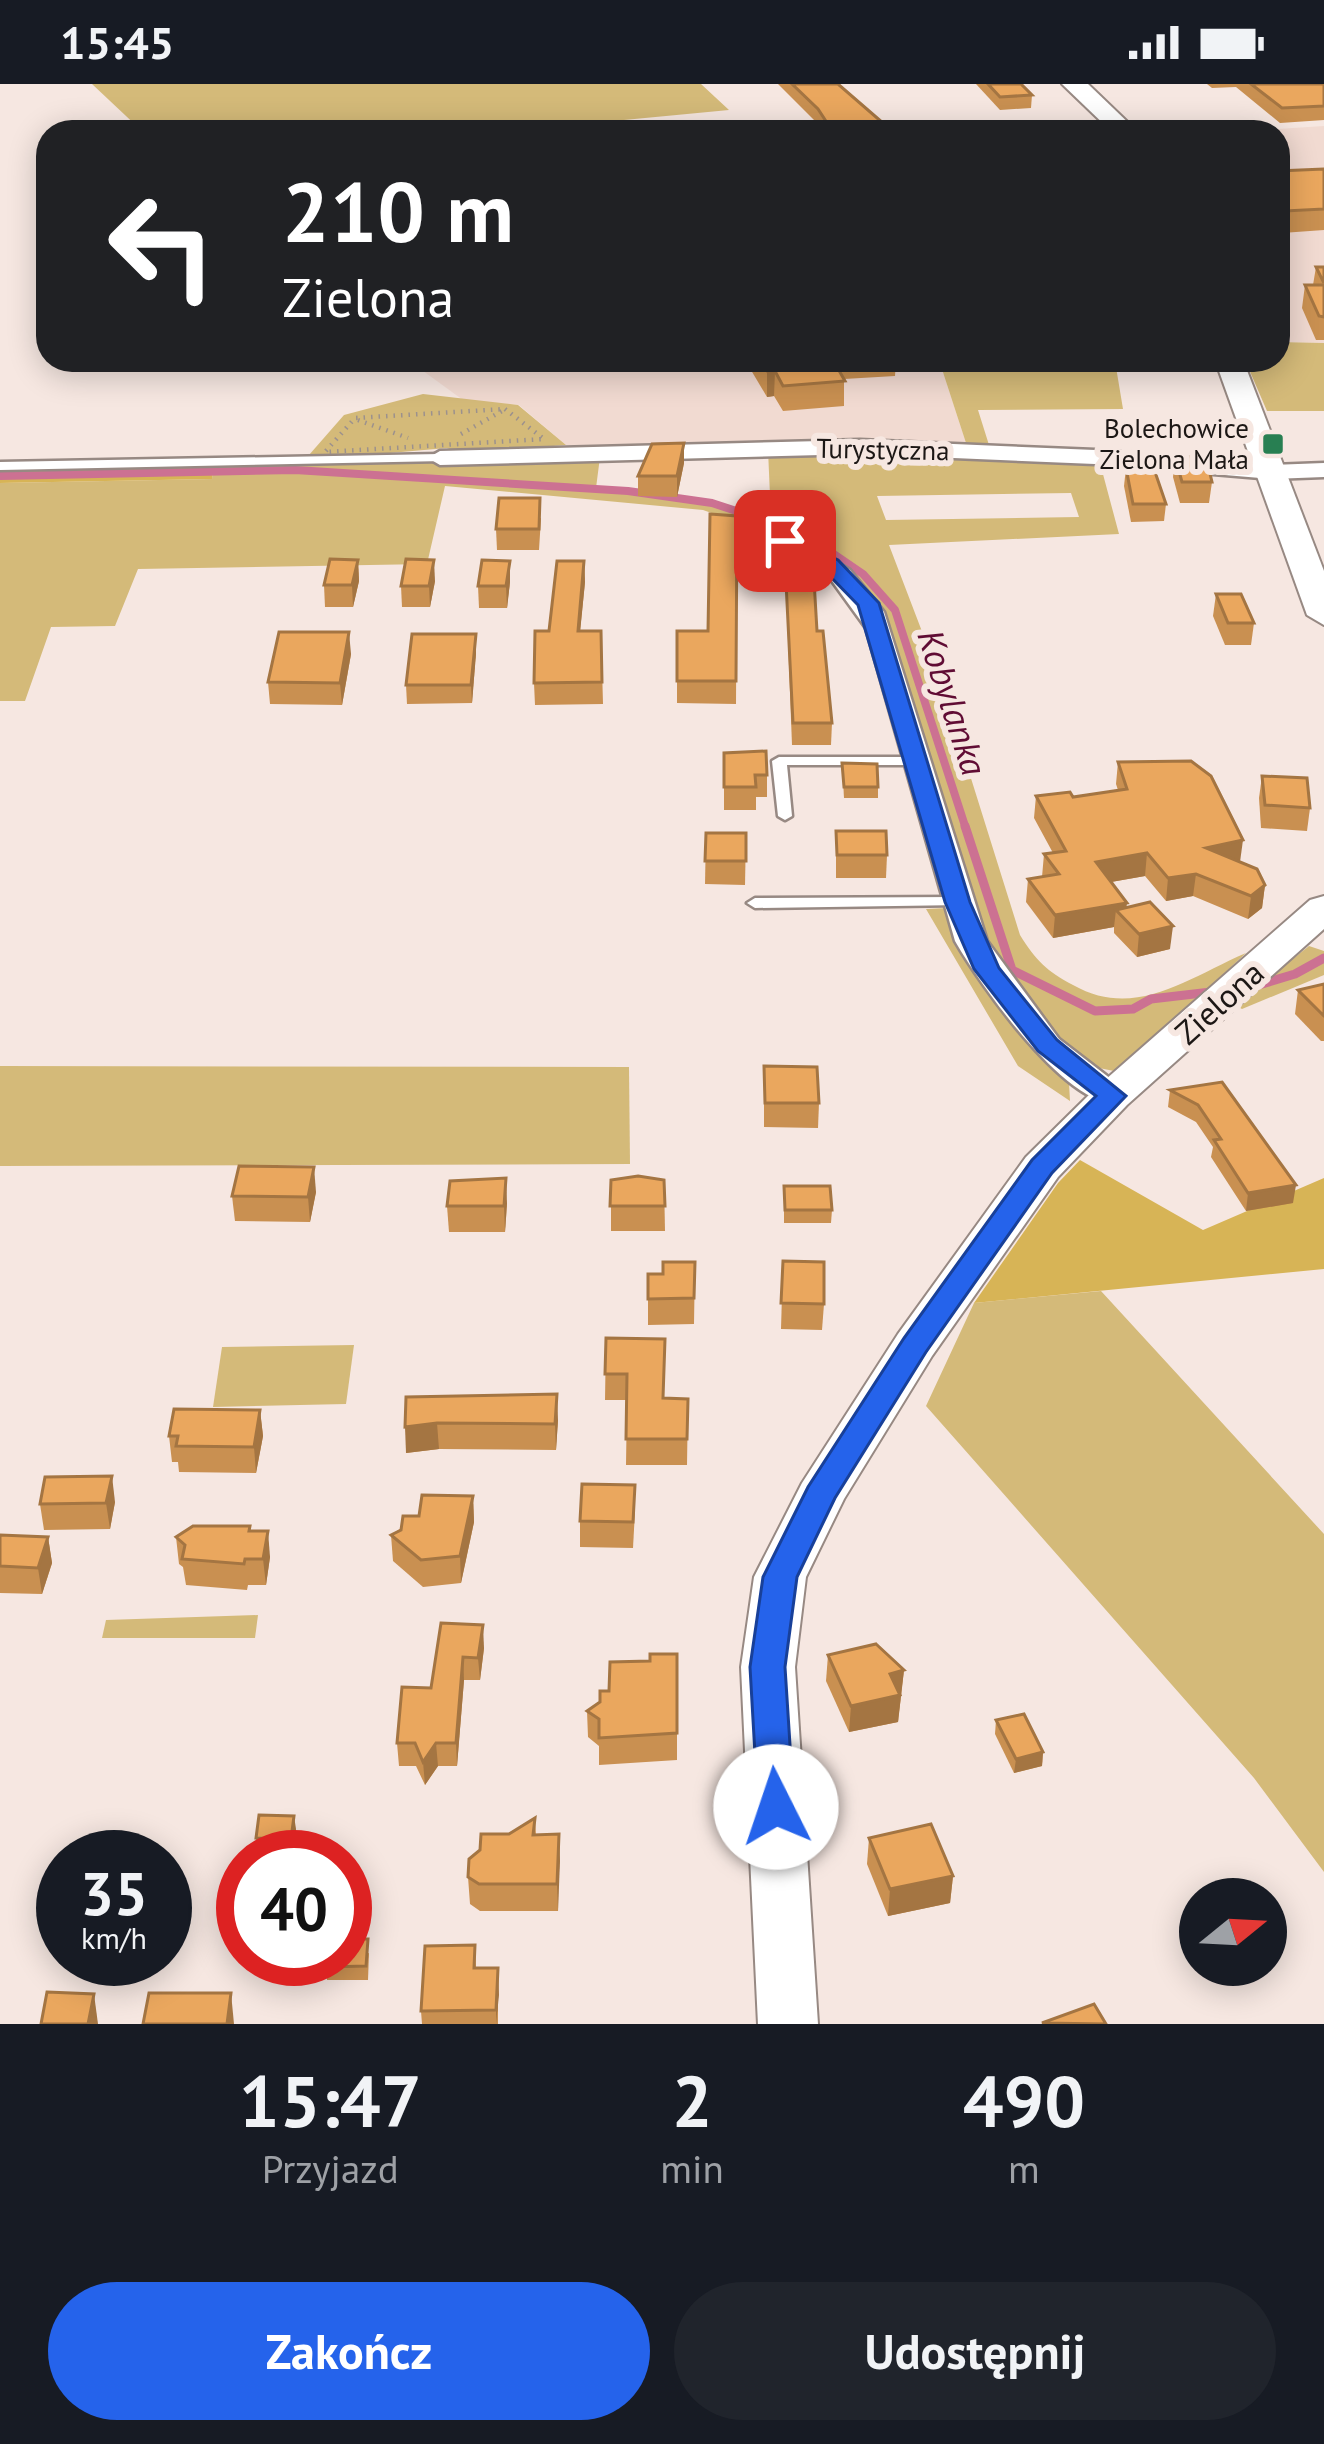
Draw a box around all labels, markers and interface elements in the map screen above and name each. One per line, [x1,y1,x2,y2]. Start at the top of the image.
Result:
text: 15:45 [60,13,174,71]
text: 210 m [282,156,514,265]
icon: left [84,168,240,324]
text: Zielona [282,262,454,332]
place label: Bolechowice Zielona Mała [1100,411,1249,476]
street label: Turystyczna [816,431,950,467]
marker: Bolechowice Zielona Mała [1260,431,1286,457]
pin [734,490,836,592]
icon: arrive [752,508,818,574]
water label: Kobylanka [907,623,999,781]
street label: Zielona [1165,951,1273,1053]
position arrow [713,1744,839,1870]
speed limit sign: 40 [216,1830,372,1986]
text: 35 [80,1854,148,1932]
north arrow [1179,1878,1287,1986]
map controls [1179,1878,1287,1986]
text: km/h [81,1918,147,1957]
text: 15:47 [239,2054,422,2147]
text: 2 [672,2054,713,2147]
text: 490 [963,2054,1085,2147]
text: Przyjazd [262,2143,399,2194]
text: min [660,2143,724,2194]
text: m [1008,2143,1040,2194]
button: Zakończ [48,2282,650,2420]
button: Udostępnij [674,2282,1276,2420]

